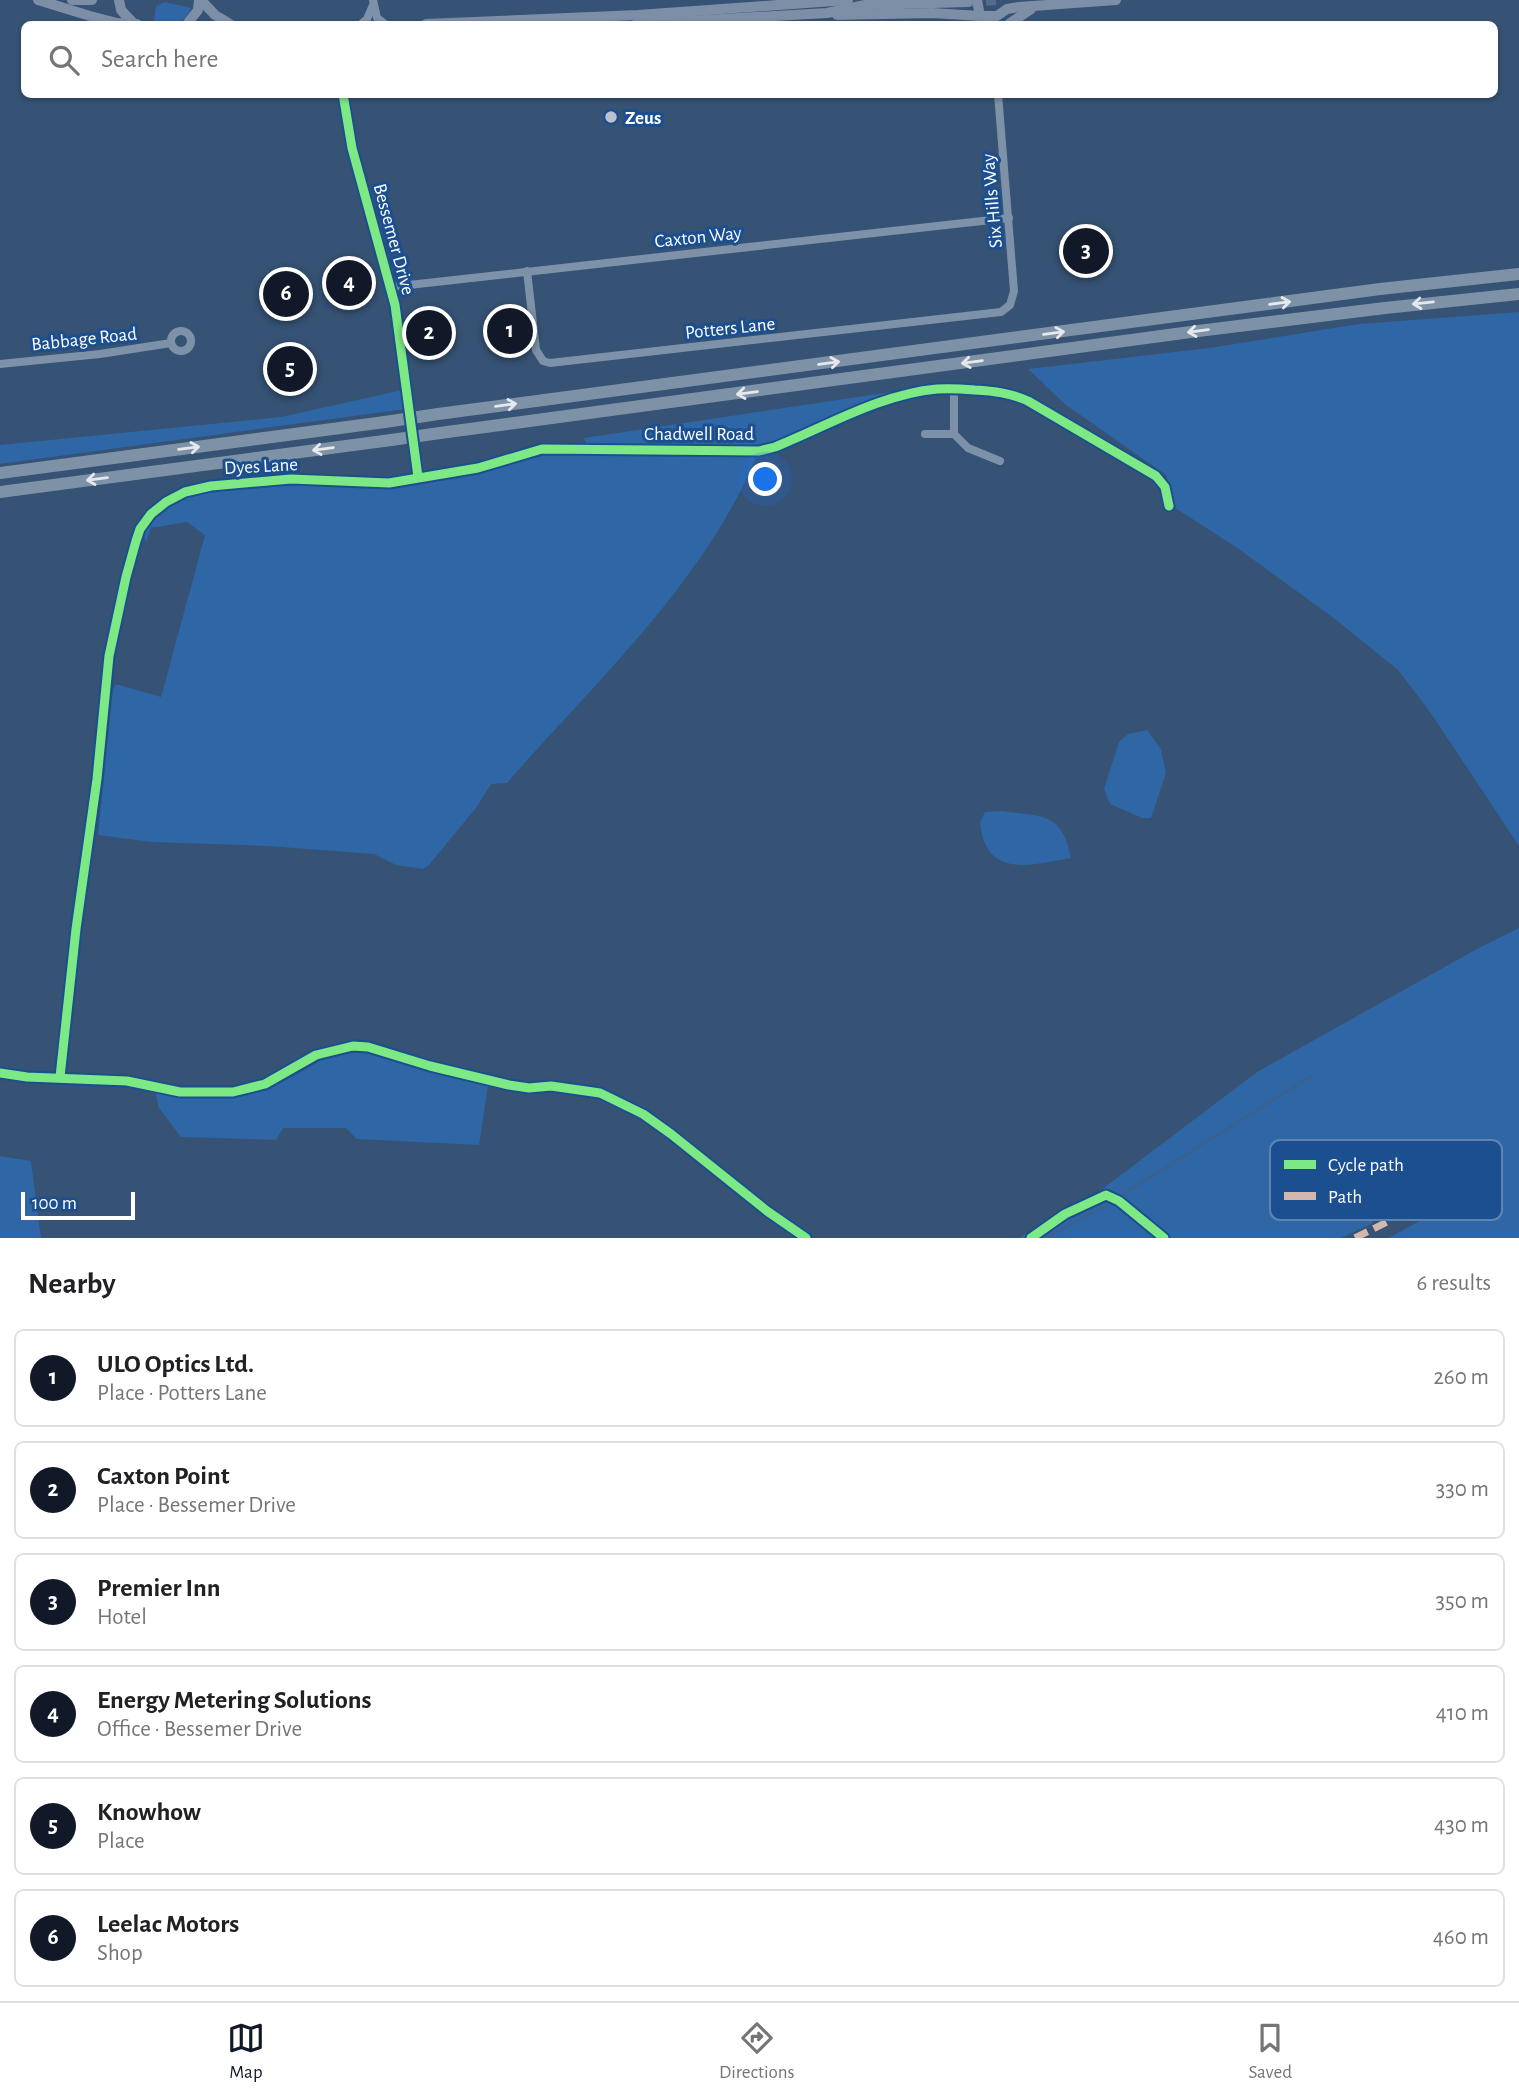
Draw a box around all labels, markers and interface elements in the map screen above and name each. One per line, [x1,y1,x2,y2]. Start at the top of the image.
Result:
search box [21,21,1498,98]
icon: search [45,41,83,79]
text: Search here [101,46,219,72]
marker: Zeus [603,109,619,125]
place label: Zeus [625,109,661,128]
street label: Six Hills Way [979,153,1006,249]
street label: Bessemer Drive [370,182,418,297]
street label: Caxton Way [654,223,743,252]
pin: 3 [1063,225,1109,277]
pin: 4 [326,257,372,309]
pin: 6 [263,268,309,320]
one-way arrow [1268,296,1290,309]
one-way arrow [1413,297,1435,310]
pin: 1 [487,305,533,357]
pin: 2 [406,307,452,359]
street label: Potters Lane [684,314,776,343]
street label: Babbage Road [30,324,138,354]
one-way arrow [1187,325,1210,338]
one-way arrow [1042,326,1065,339]
pin: 5 [267,343,313,395]
one-way arrow [817,356,839,369]
one-way arrow [961,356,984,369]
one-way arrow [736,386,759,399]
one-way arrow [494,399,517,412]
street label: Chadwell Road [644,425,754,444]
one-way arrow [177,441,200,454]
one-way arrow [312,442,335,455]
street label: Dyes Lane [224,455,299,478]
your location [748,462,782,496]
one-way arrow [87,473,109,486]
legend [1270,1140,1502,1220]
text: Cycle path [1328,1156,1404,1175]
text: Path [1328,1188,1362,1207]
scale bar [21,1189,135,1221]
text: 100 m [32,1194,77,1213]
text: Nearby [28,1269,116,1299]
text: 6 results [1417,1272,1491,1295]
text: ULO Optics Ltd. [97,1351,254,1377]
text: 1 [49,1366,57,1389]
text: 260 m [1433,1366,1489,1389]
text: Place · Potters Lane [97,1382,267,1405]
text: Caxton Point [97,1463,230,1489]
text: 2 [48,1478,58,1501]
text: 330 m [1436,1478,1489,1501]
text: Place · Bessemer Drive [97,1494,296,1517]
text: Premier Inn [97,1575,220,1601]
text: 3 [48,1590,58,1613]
text: 350 m [1436,1590,1489,1613]
text: Hotel [97,1606,147,1629]
text: Energy Metering Solutions [97,1687,371,1713]
text: 4 [47,1702,59,1725]
text: 410 m [1436,1702,1489,1725]
text: Office · Bessemer Drive [97,1718,302,1741]
text: Knowhow [97,1799,201,1825]
text: 5 [48,1814,58,1837]
text: 430 m [1434,1814,1489,1837]
text: Place [97,1830,145,1853]
text: Leelac Motors [97,1911,239,1937]
text: 6 [47,1926,59,1949]
text: 460 m [1433,1926,1489,1949]
text: Shop [97,1942,143,1965]
tab: Map [227,2019,265,2084]
tab: Directions [719,2019,795,2084]
tab: Saved [1249,2019,1292,2084]

